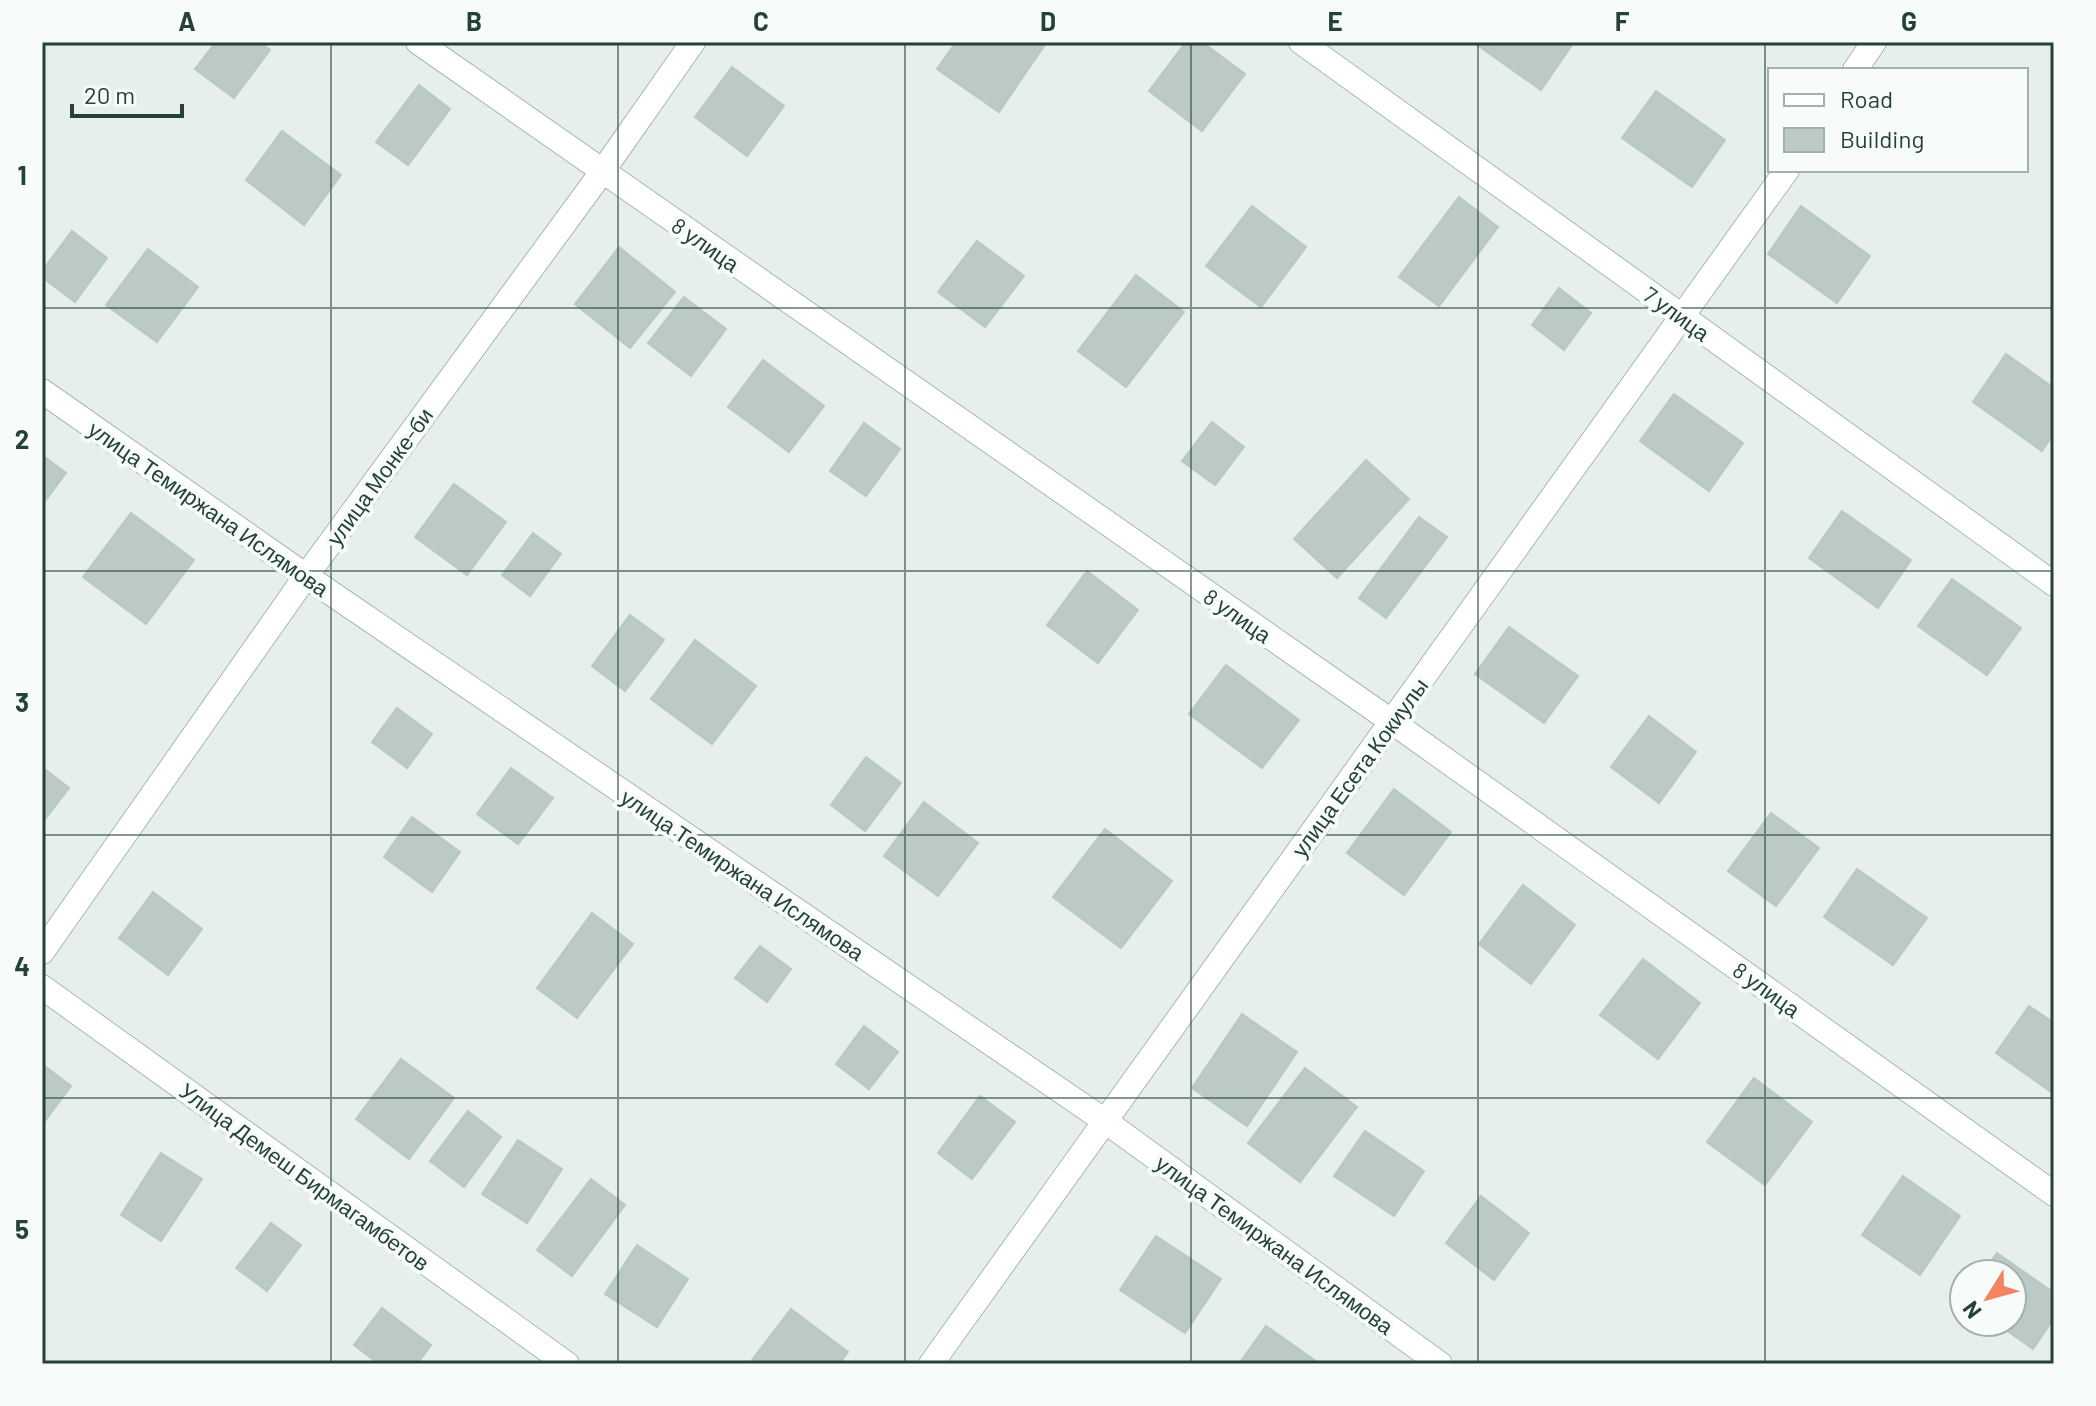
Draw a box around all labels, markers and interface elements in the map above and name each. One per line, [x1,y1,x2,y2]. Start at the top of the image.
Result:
text: A [178,5,196,36]
text: B [466,5,482,36]
text: C [753,5,769,36]
text: D [1040,5,1056,36]
text: E [1327,5,1343,36]
text: F [1615,5,1630,36]
text: G [1901,5,1917,36]
scale bar [72,68,182,118]
legend [1768,68,2028,172]
text: 20 m [84,80,135,109]
text: Road [1840,84,1893,113]
text: Building [1840,124,1924,153]
text: 1 [17,159,27,190]
street label: 8 улица [667,211,745,278]
street label: 7 улица [1638,280,1716,347]
street label: улица Монке-би [320,402,438,550]
street label: улица Темиржана Ислямова [83,415,335,602]
text: 2 [15,423,29,454]
street label: 8 улица [1199,582,1277,649]
street label: улица Есета Кокиулы [1285,673,1433,862]
text: 3 [15,686,29,717]
street label: улица Темиржана Ислямова [616,783,870,966]
text: 4 [14,950,30,981]
street label: 8 улица [1728,956,1806,1023]
street label: Улица Демеш Бирмагамбетов [175,1077,435,1276]
street label: улица Темиржана Ислямова [1151,1149,1399,1340]
text: 5 [15,1213,29,1244]
north arrow [1948,1258,2028,1338]
text: N [1956,1297,1986,1324]

